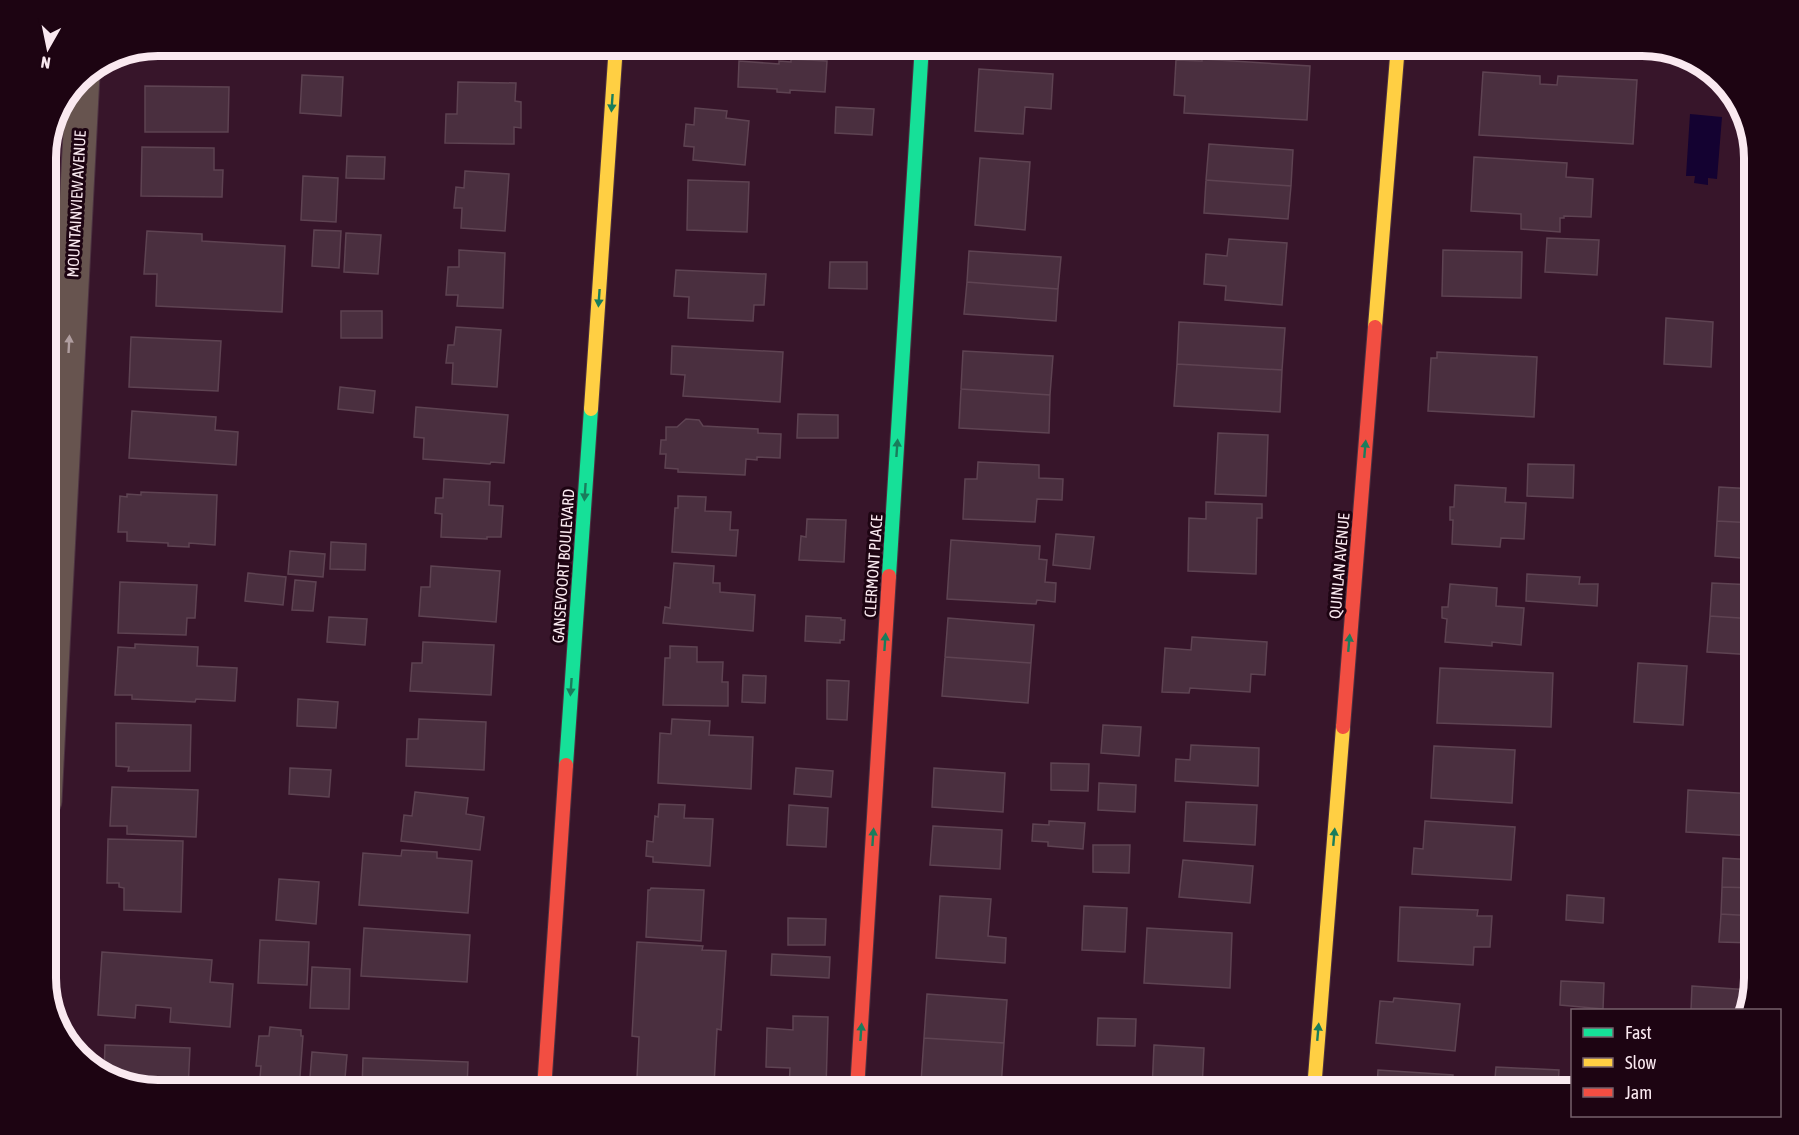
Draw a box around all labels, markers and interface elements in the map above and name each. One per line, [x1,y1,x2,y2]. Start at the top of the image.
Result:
north arrow [18,18,78,78]
text: N [40,53,52,72]
one-way arrow [607,94,617,113]
street label: MOUNTAINVIEW AVENUE [63,130,89,278]
one-way arrow [594,288,603,307]
one-way arrow [64,334,73,353]
one-way arrow [892,438,902,457]
one-way arrow [1360,439,1370,458]
one-way arrow [580,483,590,502]
street label: GANSEVOORT BOULEVARD [549,488,577,644]
street label: QUINLAN AVENUE [1325,512,1353,620]
street label: CLERMONT PLACE [860,514,886,618]
one-way arrow [880,633,890,652]
one-way arrow [1345,633,1354,652]
one-way arrow [567,677,576,696]
one-way arrow [868,827,878,846]
one-way arrow [1329,828,1339,847]
legend [1571,1009,1781,1117]
one-way arrow [856,1022,866,1041]
one-way arrow [1314,1022,1323,1041]
text: Fast [1625,1022,1652,1043]
text: Slow [1625,1052,1656,1073]
text: Jam [1625,1082,1652,1103]

